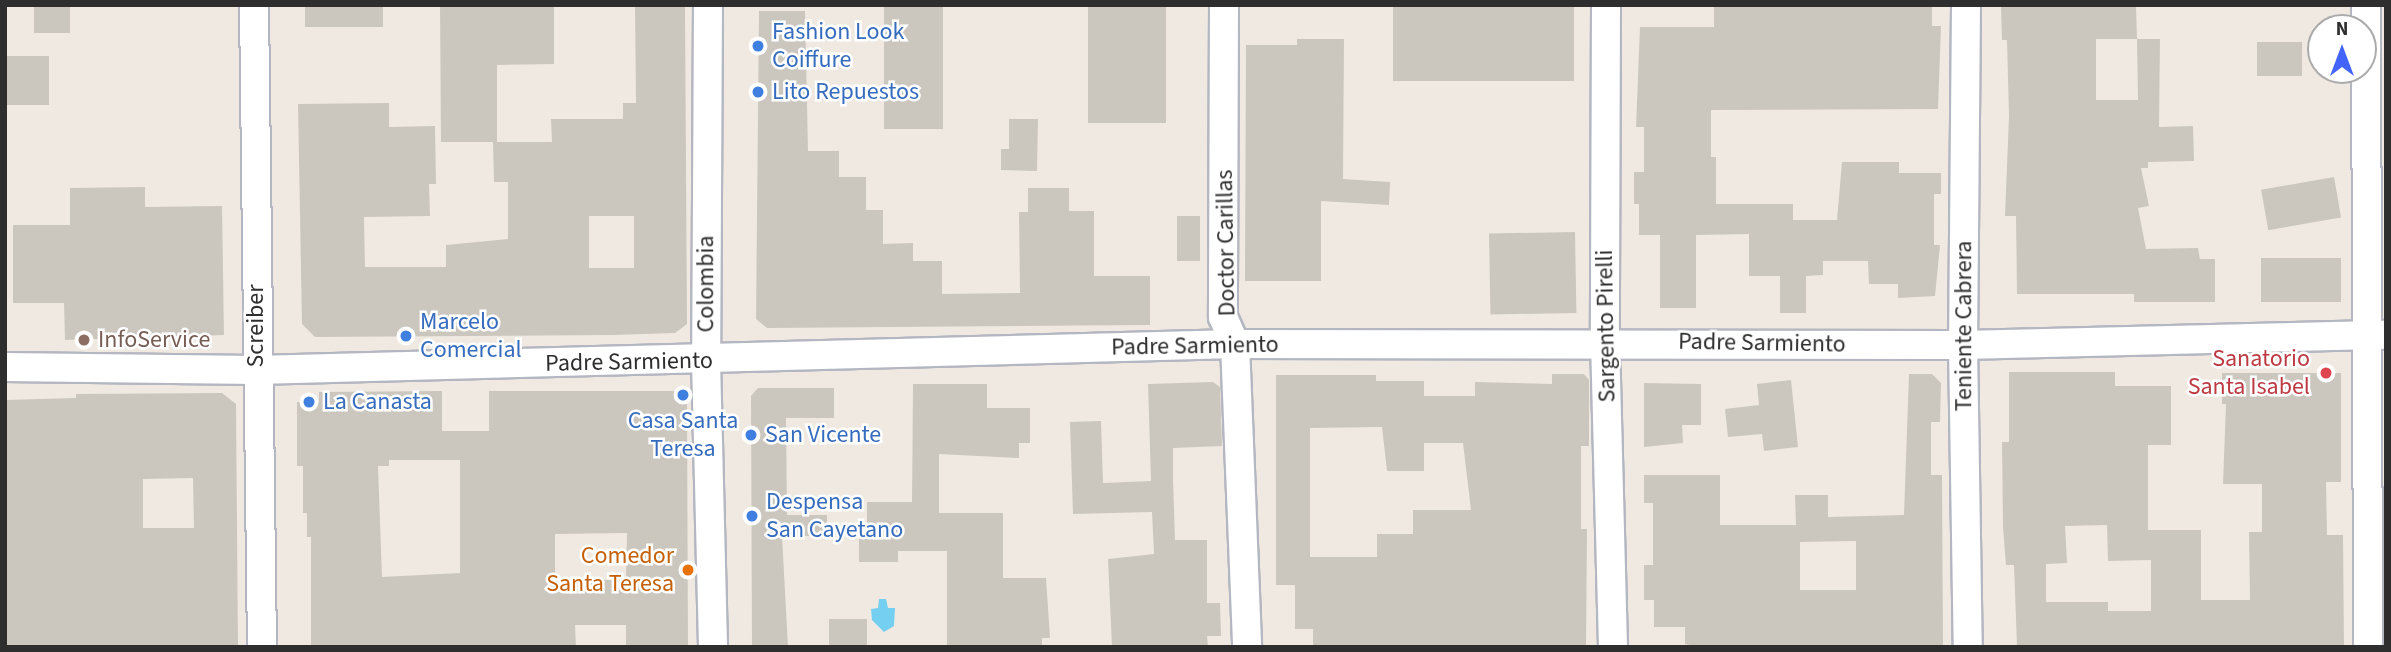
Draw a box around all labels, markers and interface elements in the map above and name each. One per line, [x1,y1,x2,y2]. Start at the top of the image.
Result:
north arrow [2307,14,2377,84]
text: N [2336,16,2348,43]
place label: Fashion Look Coiffure [772,18,904,74]
marker: Fashion Look Coiffure [750,38,766,54]
place label: Lito Repuestos [772,78,919,106]
marker: Lito Repuestos [750,84,766,100]
street label: Doctor Carillas [1210,169,1242,317]
street label: Colombia [692,235,720,333]
street label: Teniente Cabrera [1950,241,1978,411]
street label: Sargento Pirelli [1590,249,1622,403]
street label: Screiber [242,284,270,368]
place label: Marcelo Comercial [420,308,522,364]
place label: InfoService [98,326,210,354]
street label: Padre Sarmiento [1678,327,1846,359]
marker: Marcelo Comercial [398,328,414,344]
street label: Padre Sarmiento [1111,330,1279,362]
marker: InfoService [76,332,92,348]
place label: Sanatorio Santa Isabel [2188,345,2310,401]
street label: Padre Sarmiento [545,346,713,378]
marker: Sanatorio Santa Isabel [2316,363,2336,383]
marker: Casa Santa Teresa [675,387,691,403]
place label: La Canasta [323,388,432,416]
marker: La Canasta [301,394,317,410]
place label: Casa Santa Teresa [628,407,738,463]
place label: San Vicente [765,421,881,449]
marker: San Vicente [743,427,759,443]
place label: Despensa San Cayetano [766,488,903,544]
marker: Despensa San Cayetano [744,508,760,524]
place label: Comedor Santa Teresa [546,542,674,598]
marker: Comedor Santa Teresa [680,562,696,578]

